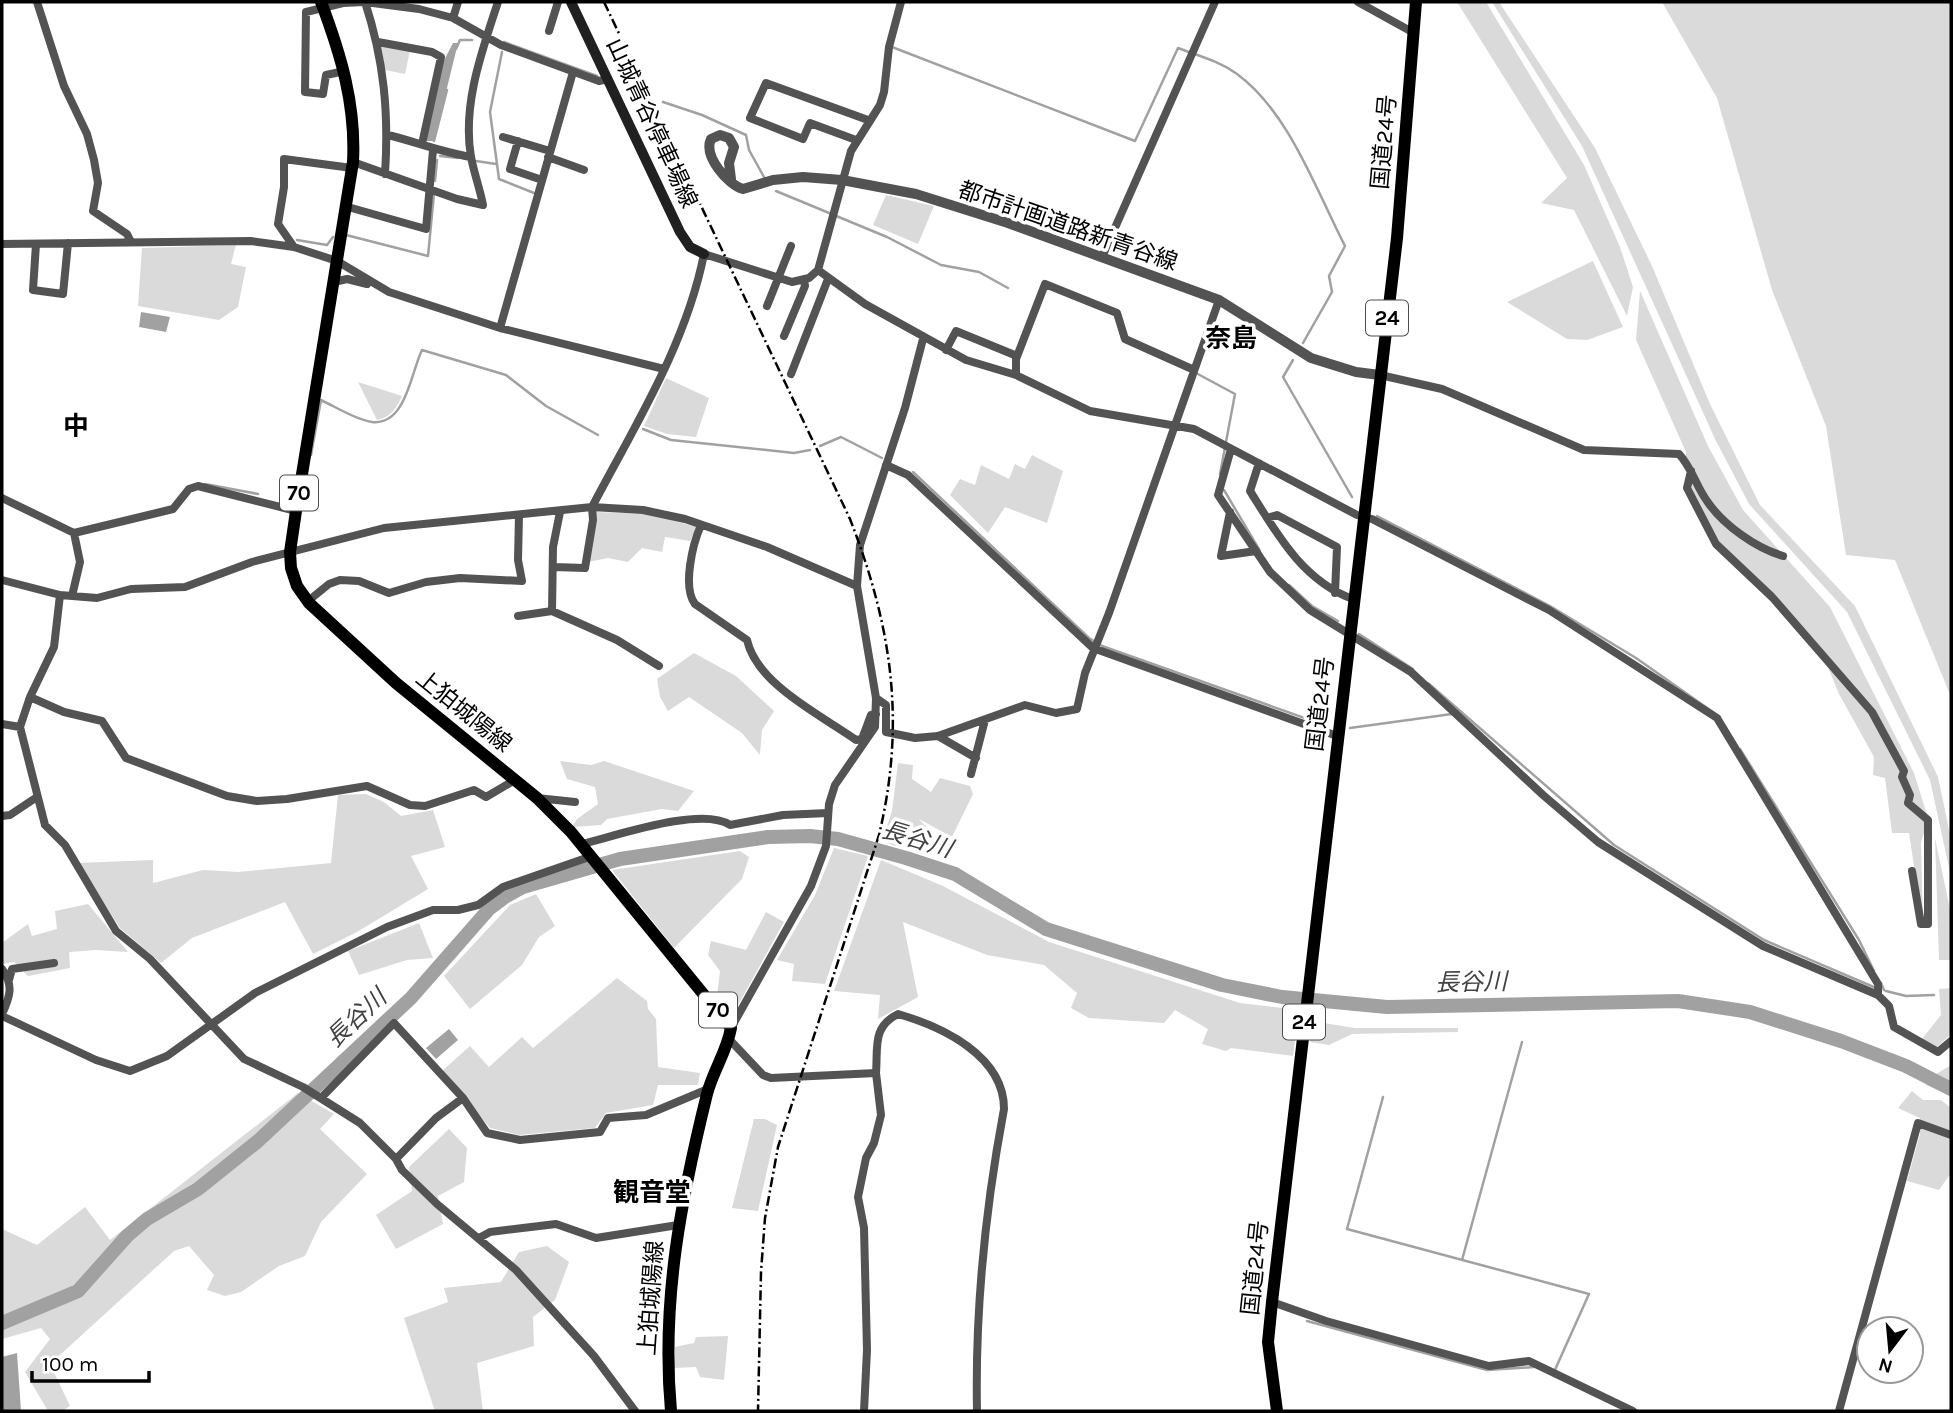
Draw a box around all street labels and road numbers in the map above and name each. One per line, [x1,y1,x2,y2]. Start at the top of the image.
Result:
street label: 山城青谷停車場線 [601,34,703,212]
street label: 国道24号 [1366,93,1402,191]
street label: 都市計画道路新青谷線 [955,176,1181,276]
road number: 24 [1366,300,1408,336]
road number: 70 [280,476,318,510]
street label: 国道24号 [1301,655,1339,753]
street label: 上狛城陽線 [411,664,517,758]
road number: 70 [699,992,737,1028]
road number: 24 [1283,1004,1325,1040]
street label: 国道24号 [1237,1219,1273,1317]
street label: 上狛城陽線 [634,1240,668,1356]

